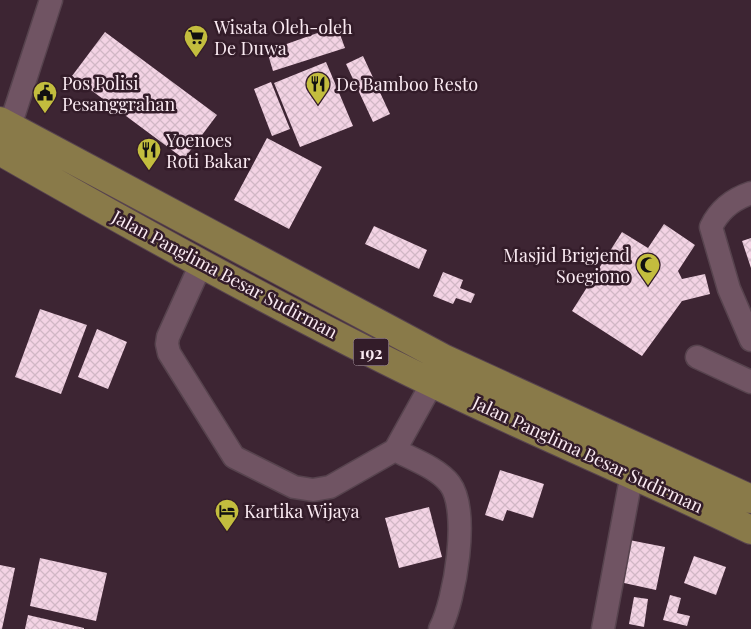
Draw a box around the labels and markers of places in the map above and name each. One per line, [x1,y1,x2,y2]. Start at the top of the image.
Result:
place label: Wisata Oleh-oleh De Duwa [213,15,353,60]
supermarket icon: Wisata Oleh-oleh De Duwa [183,24,209,58]
place label: Pos Polisi Pesanggrahan [62,71,176,116]
restaurant icon: De Bamboo Resto [305,71,331,105]
place label: De Bamboo Resto [336,72,478,96]
public building icon: Pos Polisi Pesanggrahan [32,80,58,114]
place label: Yoenoes Roti Bakar [165,128,251,173]
restaurant icon: Yoenoes Roti Bakar [136,137,162,171]
place label: Masjid Brigjend Soegiono [503,243,631,288]
mosque icon: Masjid Brigjend Soegiono [635,252,661,286]
hotel icon: Kartika Wijaya [214,498,240,532]
place label: Kartika Wijaya [244,499,360,523]

